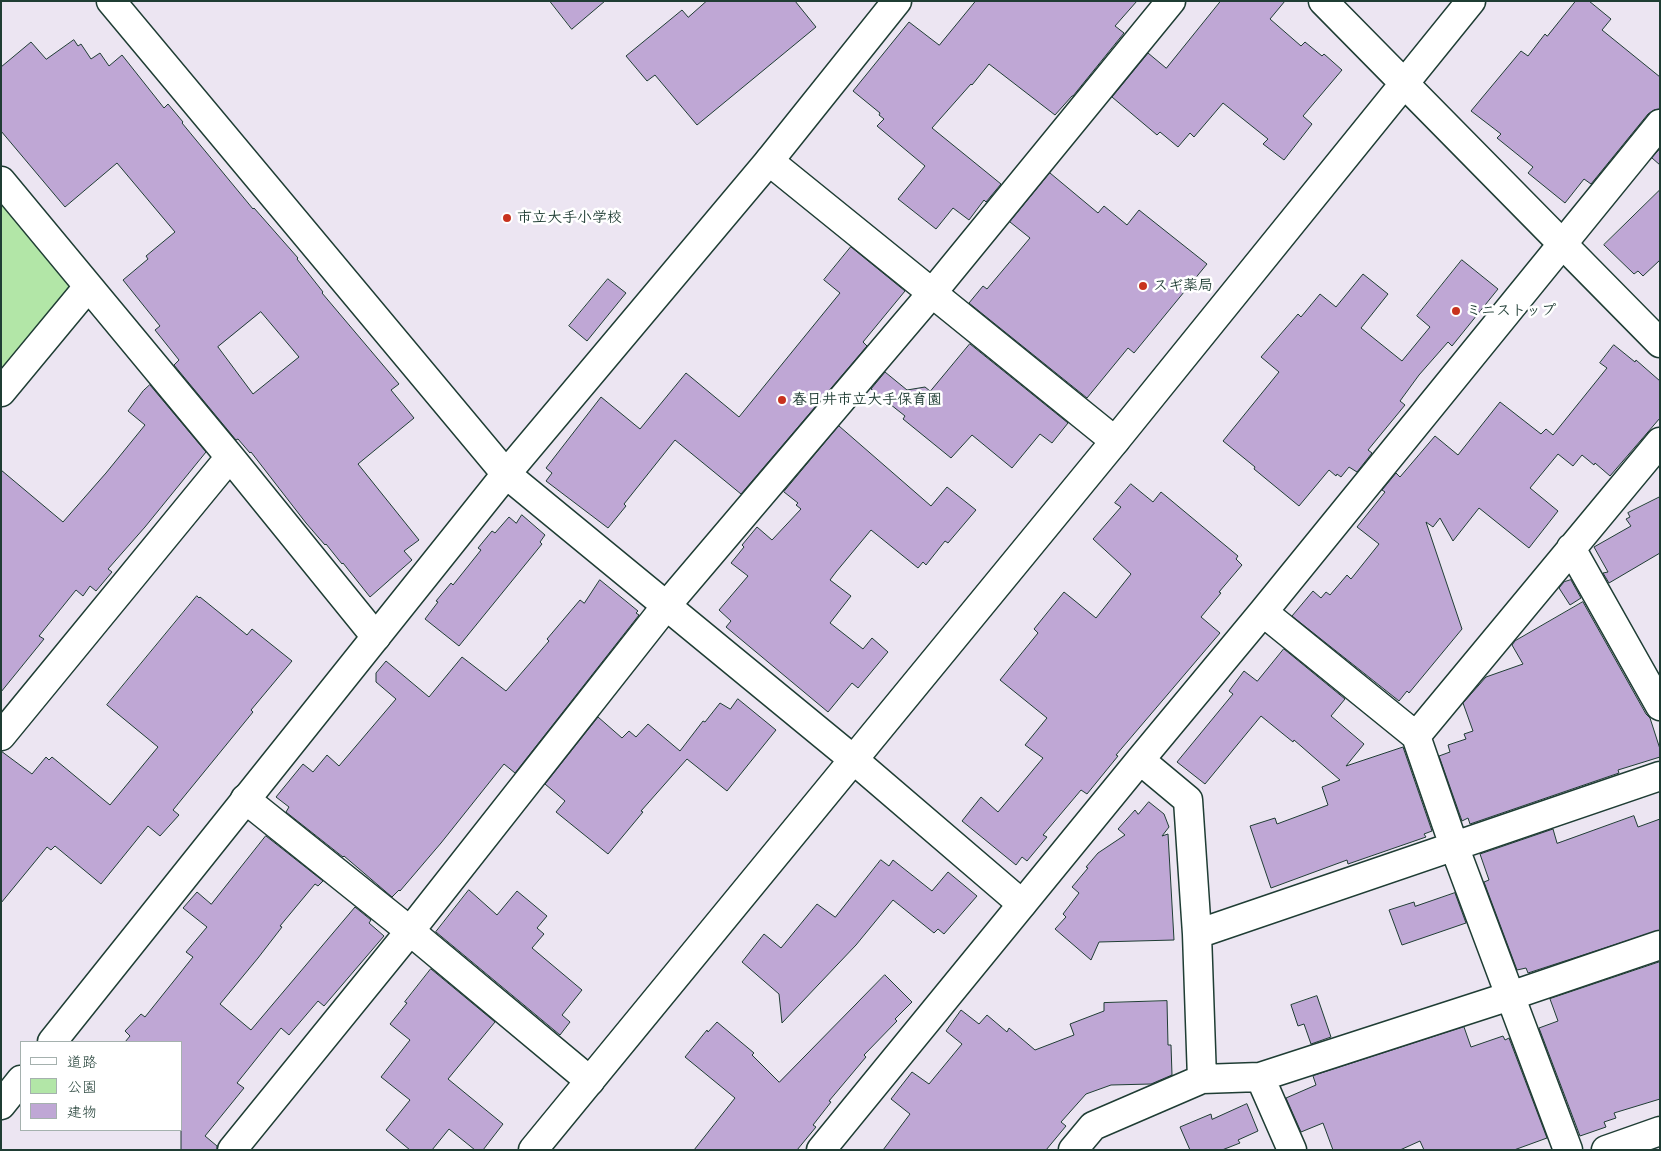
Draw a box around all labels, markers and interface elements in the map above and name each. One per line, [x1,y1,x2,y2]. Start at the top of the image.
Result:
place label: 市立大手小学校 [517,209,622,227]
marker: 市立大手小学校 [501,212,513,224]
place label: スギ薬局 [1153,277,1213,295]
marker: スギ薬局 [1137,280,1149,292]
place label: ミニストップ [1466,302,1556,320]
marker: ミニストップ [1450,305,1462,317]
place label: 春日井市立大手保育園 [792,391,942,409]
marker: 春日井市立大手保育園 [776,394,788,406]
legend [20,1041,182,1131]
text: 道路 [67,1049,97,1072]
text: 公園 [67,1074,97,1097]
text: 建物 [67,1099,97,1122]

